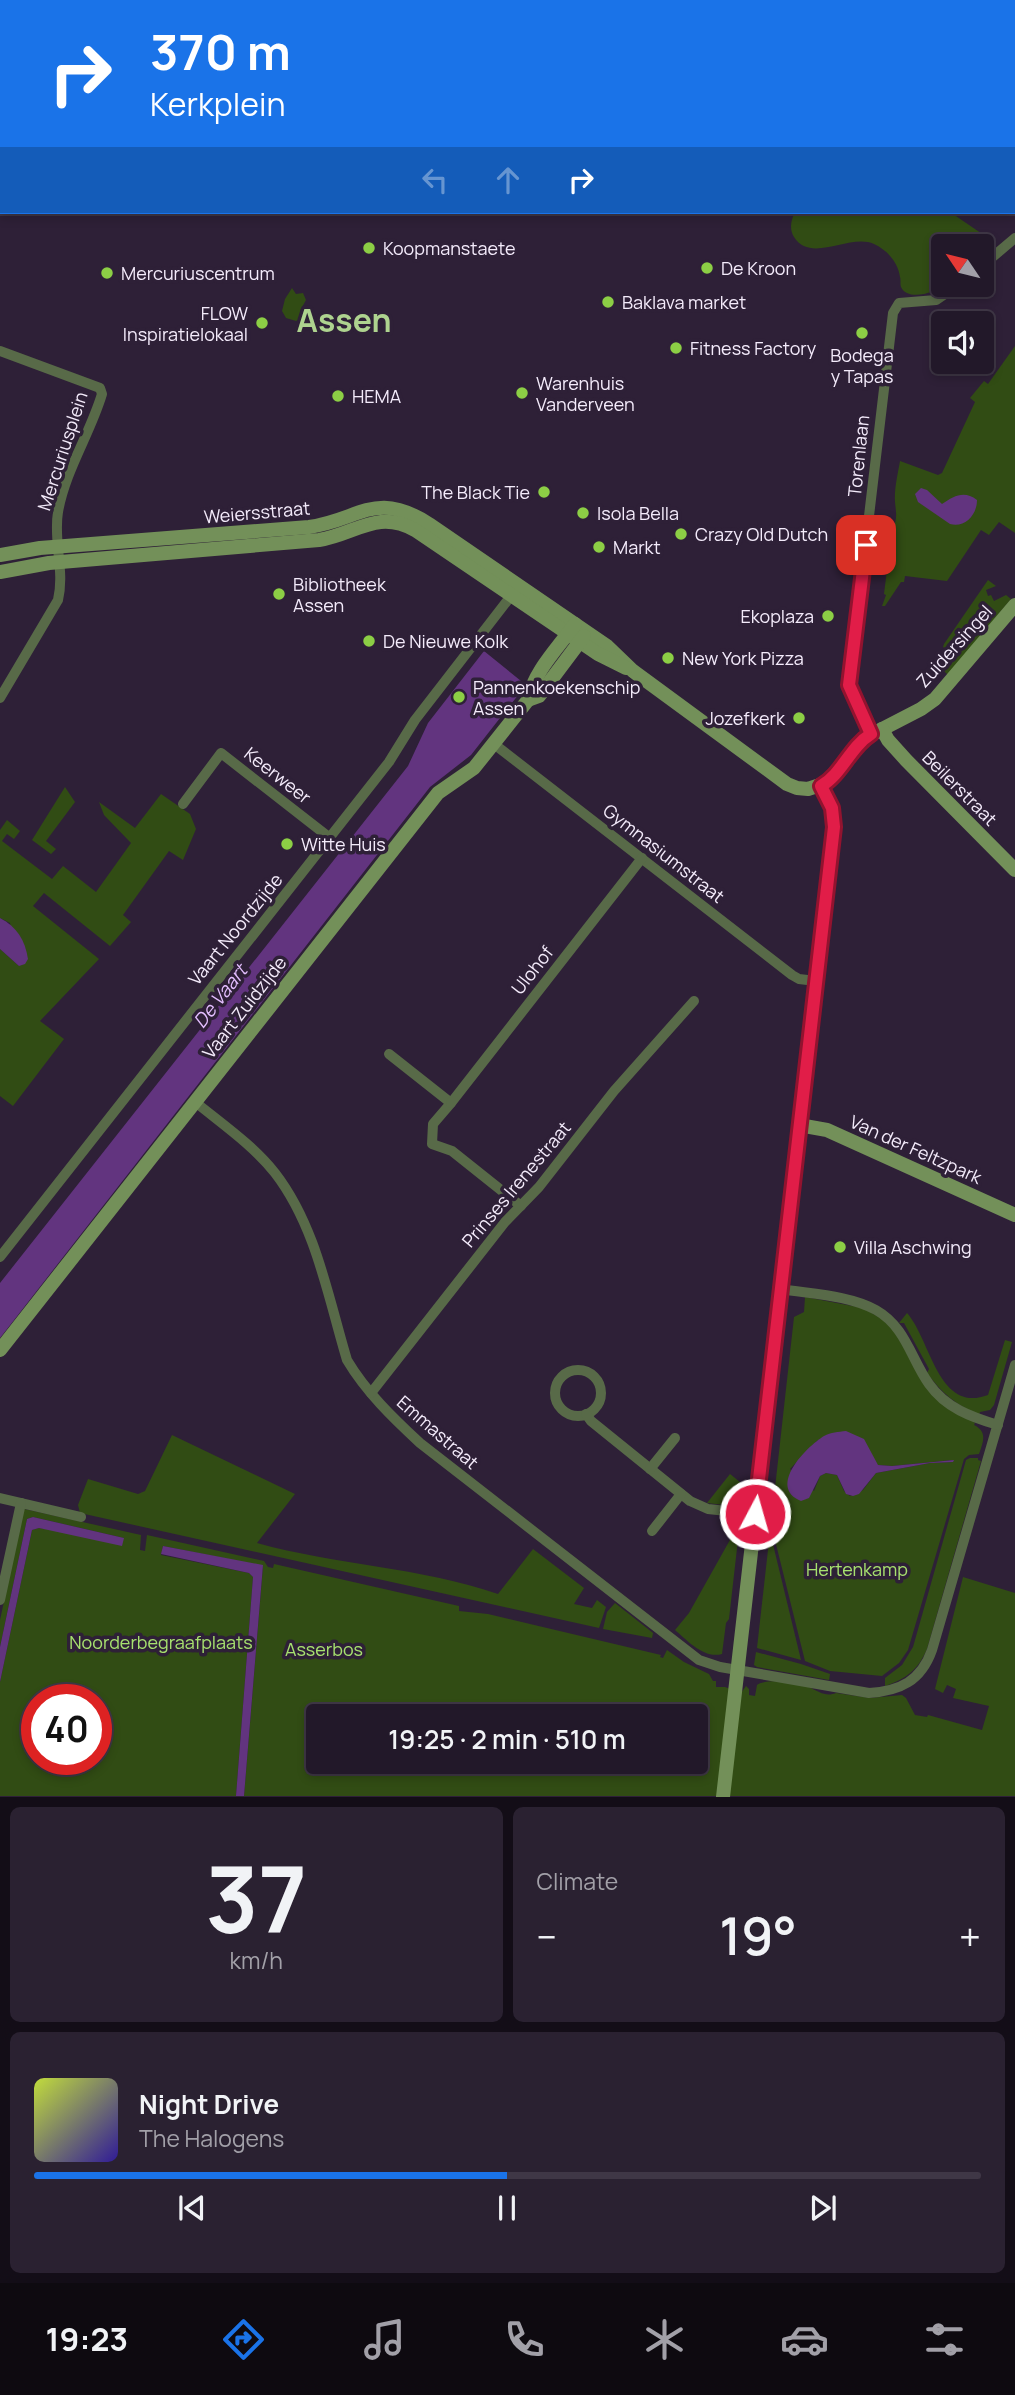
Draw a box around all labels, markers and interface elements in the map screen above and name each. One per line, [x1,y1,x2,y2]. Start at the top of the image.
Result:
text: 370 m [150,18,291,85]
icon: right [35,28,126,119]
text: Kerkplein [150,82,285,126]
icon: left [416,161,454,199]
icon: ahead [489,161,527,199]
icon: right [562,161,600,199]
north arrow [931,234,994,298]
map controls [931,234,994,374]
place label: Koopmanstaete [383,236,515,260]
marker: Koopmanstaete [361,240,377,256]
place label: De Kroon [721,256,796,280]
marker: De Kroon [699,260,715,276]
place label: Mercuriuscentrum [121,261,275,285]
marker: Mercuriuscentrum [99,265,115,281]
place label: Baklava market [622,290,746,314]
marker: Baklava market [600,294,616,310]
district label: Assen [297,298,391,342]
place label: FLOW Inspiratielokaal [123,301,248,346]
button: sound [931,311,994,374]
marker: FLOW Inspiratielokaal [254,315,270,331]
marker: Bodega y Tapas [854,325,870,341]
place label: Fitness Factory [690,336,817,360]
marker: Fitness Factory [668,340,684,356]
place label: Bodega y Tapas [830,343,894,388]
place label: Warenhuis Vanderveen [536,371,635,416]
place label: HEMA [352,384,402,408]
marker: Warenhuis Vanderveen [514,385,530,401]
street label: Mercuriusplein [31,388,93,514]
marker: HEMA [330,388,346,404]
street label: Torenlaan [842,414,874,498]
place label: The Black Tie [421,480,530,504]
marker: The Black Tie [536,484,552,500]
street label: Weiersstraat [203,495,311,529]
place label: Isola Bella [597,501,679,525]
marker: Isola Bella [575,505,591,521]
pin [836,515,896,575]
place label: Crazy Old Dutch [695,522,828,546]
marker: Crazy Old Dutch [673,526,689,542]
icon: arrive [847,526,885,564]
place label: Markt [613,535,661,559]
marker: Markt [591,539,607,555]
place label: Bibliotheek Assen [293,572,387,617]
marker: Bibliotheek Assen [271,586,287,602]
street label: Zuidersingel [911,600,997,692]
place label: Ekoplaza [740,604,814,628]
marker: Ekoplaza [820,608,836,624]
place label: De Nieuwe Kolk [383,629,509,653]
marker: De Nieuwe Kolk [361,633,377,649]
place label: New York Pizza [682,646,804,670]
marker: New York Pizza [660,650,676,666]
place label: Pannenkoekenschip Assen [473,675,640,720]
marker: Pannenkoekenschip Assen [451,689,467,705]
place label: Jozefkerk [705,706,786,730]
marker: Jozefkerk [791,710,807,726]
street label: Keerweer [240,741,317,809]
street label: Beilerstraat [917,745,1003,831]
street label: Gymnasiumstraat [598,798,730,908]
place label: Witte Huis [301,832,386,856]
marker: Witte Huis [279,836,295,852]
street label: Vaart Noordzijde [182,868,288,990]
street label: Ulohof [506,940,559,999]
street label: Vaart Zuidzijde [197,951,291,1063]
water label: De Vaart [187,957,254,1033]
street label: Van der Feltzpark [846,1109,987,1189]
street label: Prinses Irenestraat [456,1116,576,1252]
place label: Villa Aschwing [854,1235,972,1259]
marker: Villa Aschwing [832,1239,848,1255]
street label: Emmastraat [392,1390,484,1474]
position arrow [718,1477,792,1551]
park label: Hertenkamp [806,1557,908,1581]
park label: Noorderbegraafplaats [69,1630,253,1654]
park label: Asserbos [285,1637,363,1661]
speed limit sign: 40 [21,1684,112,1775]
text: 19:25 · 2 min · 510 m [388,1721,626,1757]
text: 37 [206,1836,307,1960]
text: Climate [537,1865,618,1897]
text: 19° [719,1900,797,1971]
text: − [537,1910,557,1962]
text: + [959,1910,981,1962]
text: km/h [230,1944,283,1976]
text: Night Drive [139,2086,279,2122]
text: The Halogens [139,2122,284,2154]
icon: previous [173,2189,211,2227]
icon: pause [488,2189,526,2227]
icon: next [804,2189,842,2227]
icon: directions [219,2315,268,2364]
icon: music [360,2315,409,2364]
icon: phone [500,2315,549,2364]
icon: climate [640,2315,689,2364]
icon: car [780,2315,829,2364]
icon: filters [920,2315,969,2364]
text: 19:23 [46,2317,128,2361]

